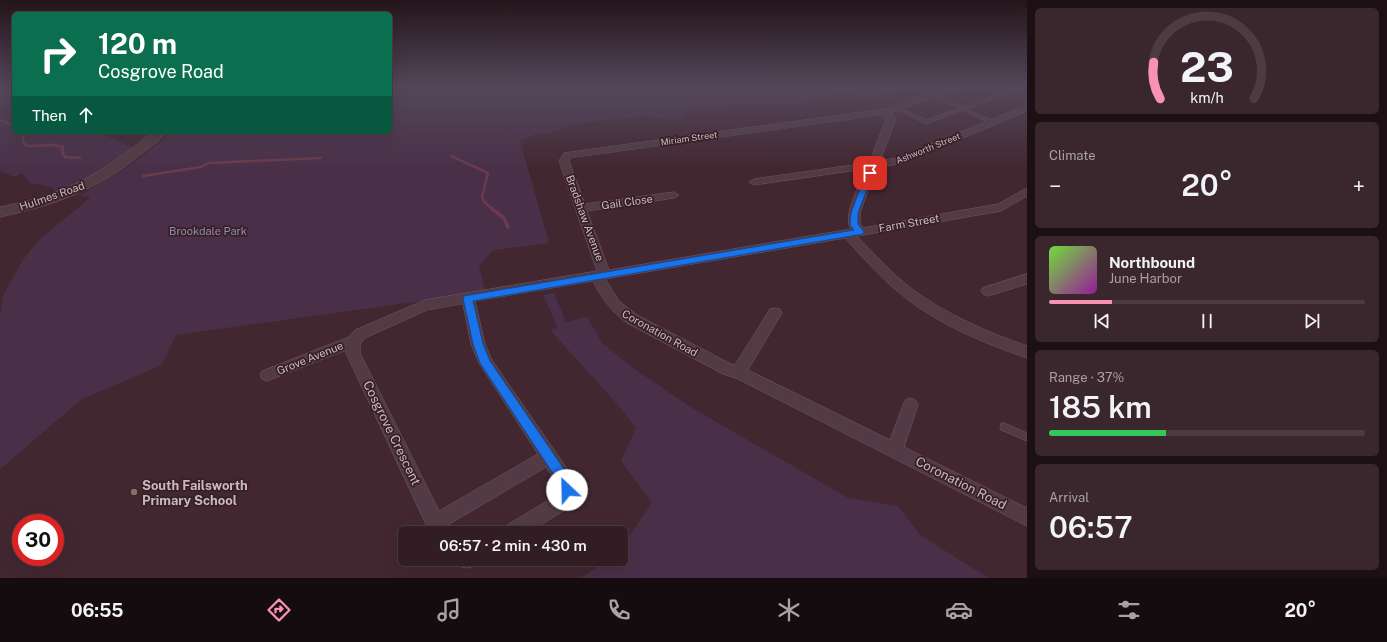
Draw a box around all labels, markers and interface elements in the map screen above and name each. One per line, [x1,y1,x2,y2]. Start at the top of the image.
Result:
text: 120 m [98,27,177,60]
icon: right [32,28,84,80]
text: 23 [1180,42,1234,91]
text: Cosgrove Road [98,61,224,82]
text: km/h [1190,89,1224,106]
icon: ahead [75,104,97,126]
text: Then [32,107,67,124]
street label: Miriam Street [660,129,719,147]
street label: Ashworth Street [894,130,962,166]
text: Climate [1049,148,1096,163]
pin [853,156,887,190]
icon: arrive [859,162,881,184]
text: 20° [1181,167,1233,203]
street label: Bradshaw Avenue [564,173,606,263]
text: − [1049,173,1061,199]
text: + [1353,173,1365,199]
street label: Hulmes Road [18,179,86,213]
street label: Gail Close [601,192,653,212]
street label: Farm Street [878,212,940,234]
park label: Brookdale Park [169,225,247,237]
text: Northbound [1109,254,1195,271]
text: June Harbor [1109,271,1182,286]
street label: Coronation Road [620,307,700,359]
icon: previous [1091,310,1113,332]
icon: pause [1196,310,1218,332]
icon: next [1301,310,1323,332]
street label: Grove Avenue [275,339,345,377]
text: Range · 37% [1049,370,1124,385]
street label: Cosgrove Crescent [360,378,424,488]
text: 185 km [1049,389,1152,425]
street label: Coronation Road [913,454,1009,512]
position arrow [546,469,588,511]
place label: South Failsworth Primary School [142,478,248,508]
marker: South Failsworth Primary School [129,487,139,497]
text: Arrival [1049,490,1089,505]
text: 06:57 [1049,509,1133,545]
speed limit sign: 30 [12,514,64,566]
text: 06:57 · 2 min · 430 m [439,537,587,554]
icon: directions [265,596,293,624]
icon: music [435,596,463,624]
icon: phone [605,596,633,624]
icon: climate [775,596,803,624]
icon: car [945,596,973,624]
icon: filters [1115,596,1143,624]
text: 06:55 [71,600,124,621]
text: 20° [1284,600,1316,621]

